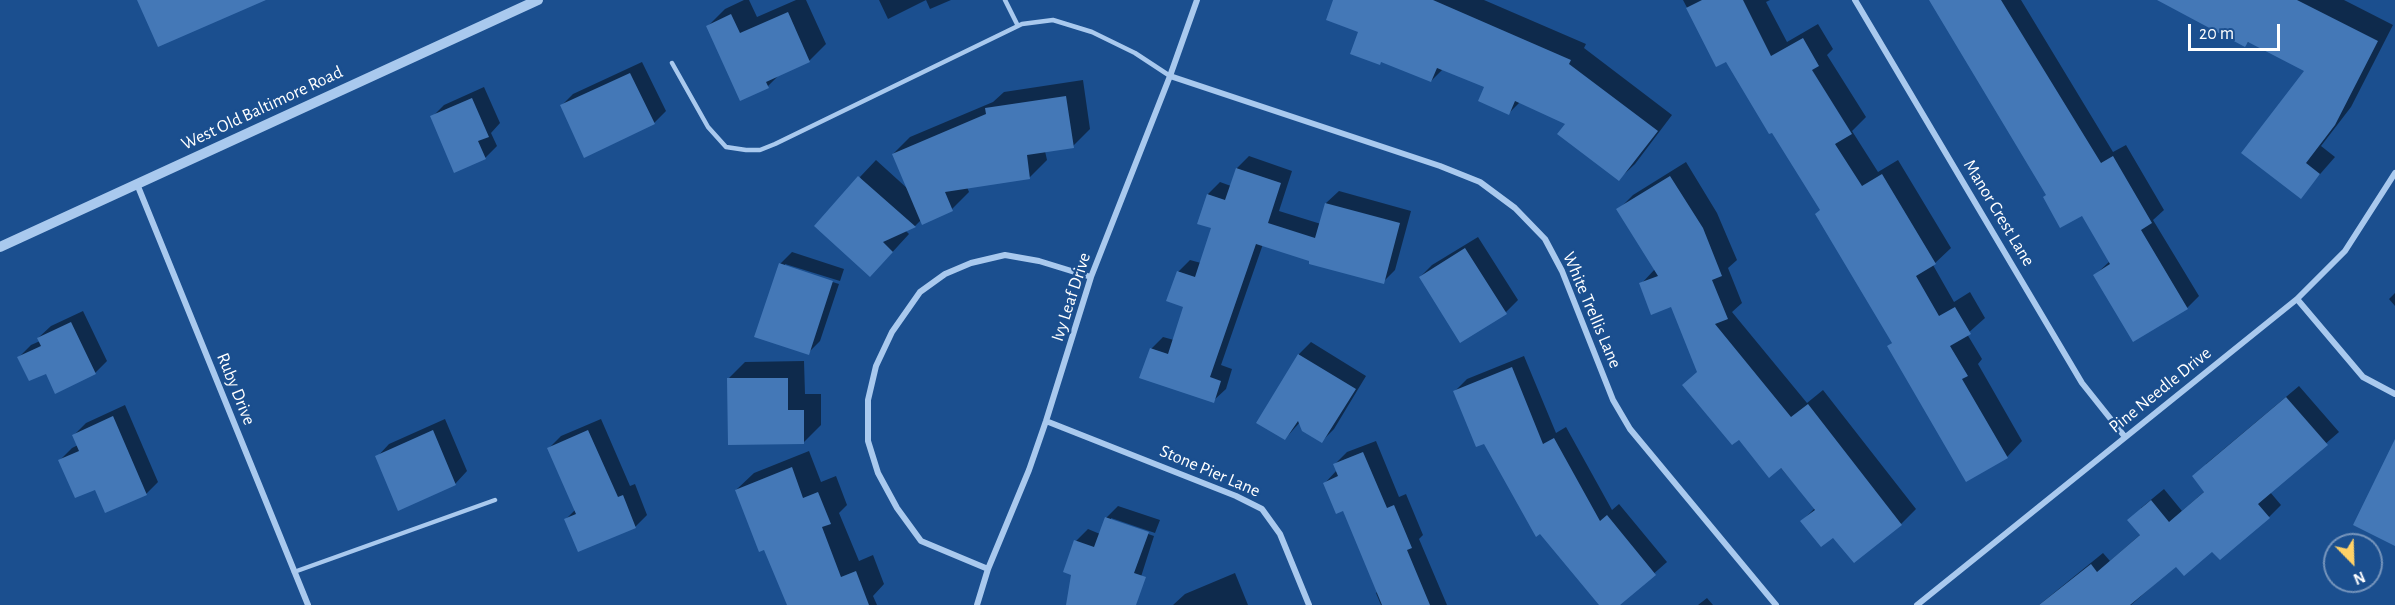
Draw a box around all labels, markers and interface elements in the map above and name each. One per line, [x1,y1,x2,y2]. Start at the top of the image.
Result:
scale bar [2191,12,2282,50]
text: 20 m [2199,25,2234,43]
street label: West Old Baltimore Road [178,61,346,155]
street label: Manor Crest Lane [1959,156,2039,270]
street label: White Trellis Lane [1558,249,1626,371]
street label: Ivy Leaf Drive [1047,250,1095,344]
street label: Pine Needle Drive [2105,342,2215,438]
street label: Ruby Drive [212,350,260,428]
street label: Stone Pier Lane [1156,440,1264,502]
north arrow [2323,533,2383,593]
text: N [2351,568,2367,587]

